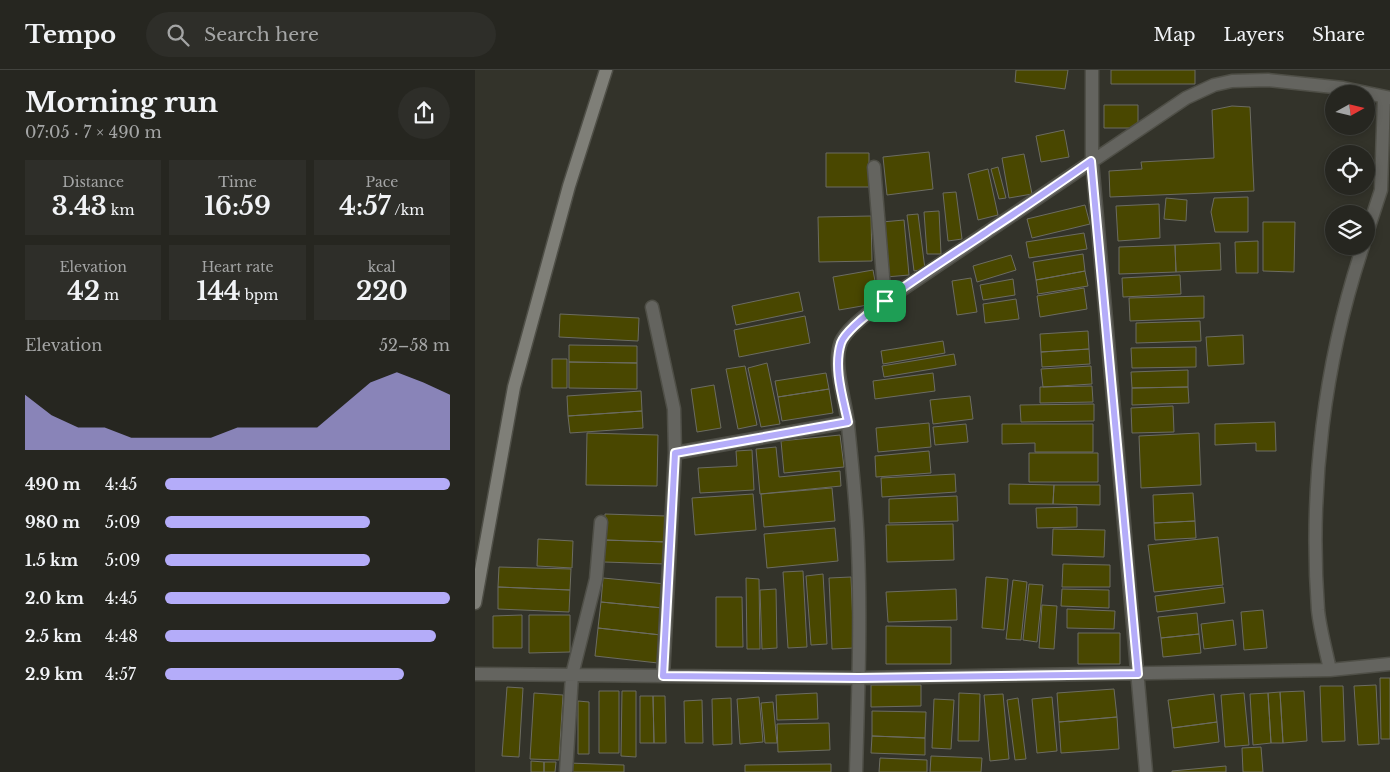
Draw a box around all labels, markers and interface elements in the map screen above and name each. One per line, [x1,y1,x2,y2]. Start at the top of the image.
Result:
search box [146,12,496,57]
text: Tempo [25,20,116,49]
icon: search [164,21,192,49]
text: Search here [204,23,319,46]
text: Map [1154,24,1195,46]
text: Layers [1223,24,1284,46]
text: Share [1312,24,1365,46]
text: Morning run [25,85,218,120]
north arrow [1325,85,1375,135]
map controls [1325,85,1375,255]
button: share [398,87,450,139]
text: 07:05 · 7 × 490 m [25,122,162,142]
button: locate [1325,145,1375,195]
text: Distance [62,173,124,191]
text: Time [218,173,257,191]
text: Pace [365,173,398,191]
text: 3.43 [52,191,107,222]
text: 16:59 [204,191,271,222]
text: 4:57 [339,191,391,222]
text: km [107,201,134,219]
text: /km [391,201,424,219]
button: layers [1325,205,1375,255]
text: Elevation [59,258,127,276]
text: Heart rate [201,258,274,276]
text: kcal [368,258,396,276]
text: 42 [67,276,100,307]
text: 144 [197,276,241,307]
text: 220 [356,276,408,307]
pin [864,280,906,322]
text: m [100,286,119,304]
text: bpm [241,286,278,304]
icon: arrive [871,287,899,315]
text: Elevation [25,335,102,355]
text: 52–58 m [379,335,450,355]
text: 490 m [25,474,80,494]
text: 4:45 [105,474,137,494]
text: 980 m [25,512,80,532]
text: 5:09 [105,512,140,532]
text: 1.5 km [25,550,78,570]
text: 5:09 [105,550,140,570]
text: 2.0 km [25,588,84,608]
text: 4:45 [105,588,137,608]
text: 2.5 km [25,626,82,646]
text: 4:48 [105,626,138,646]
text: 2.9 km [25,664,83,684]
text: 4:57 [105,664,136,684]

